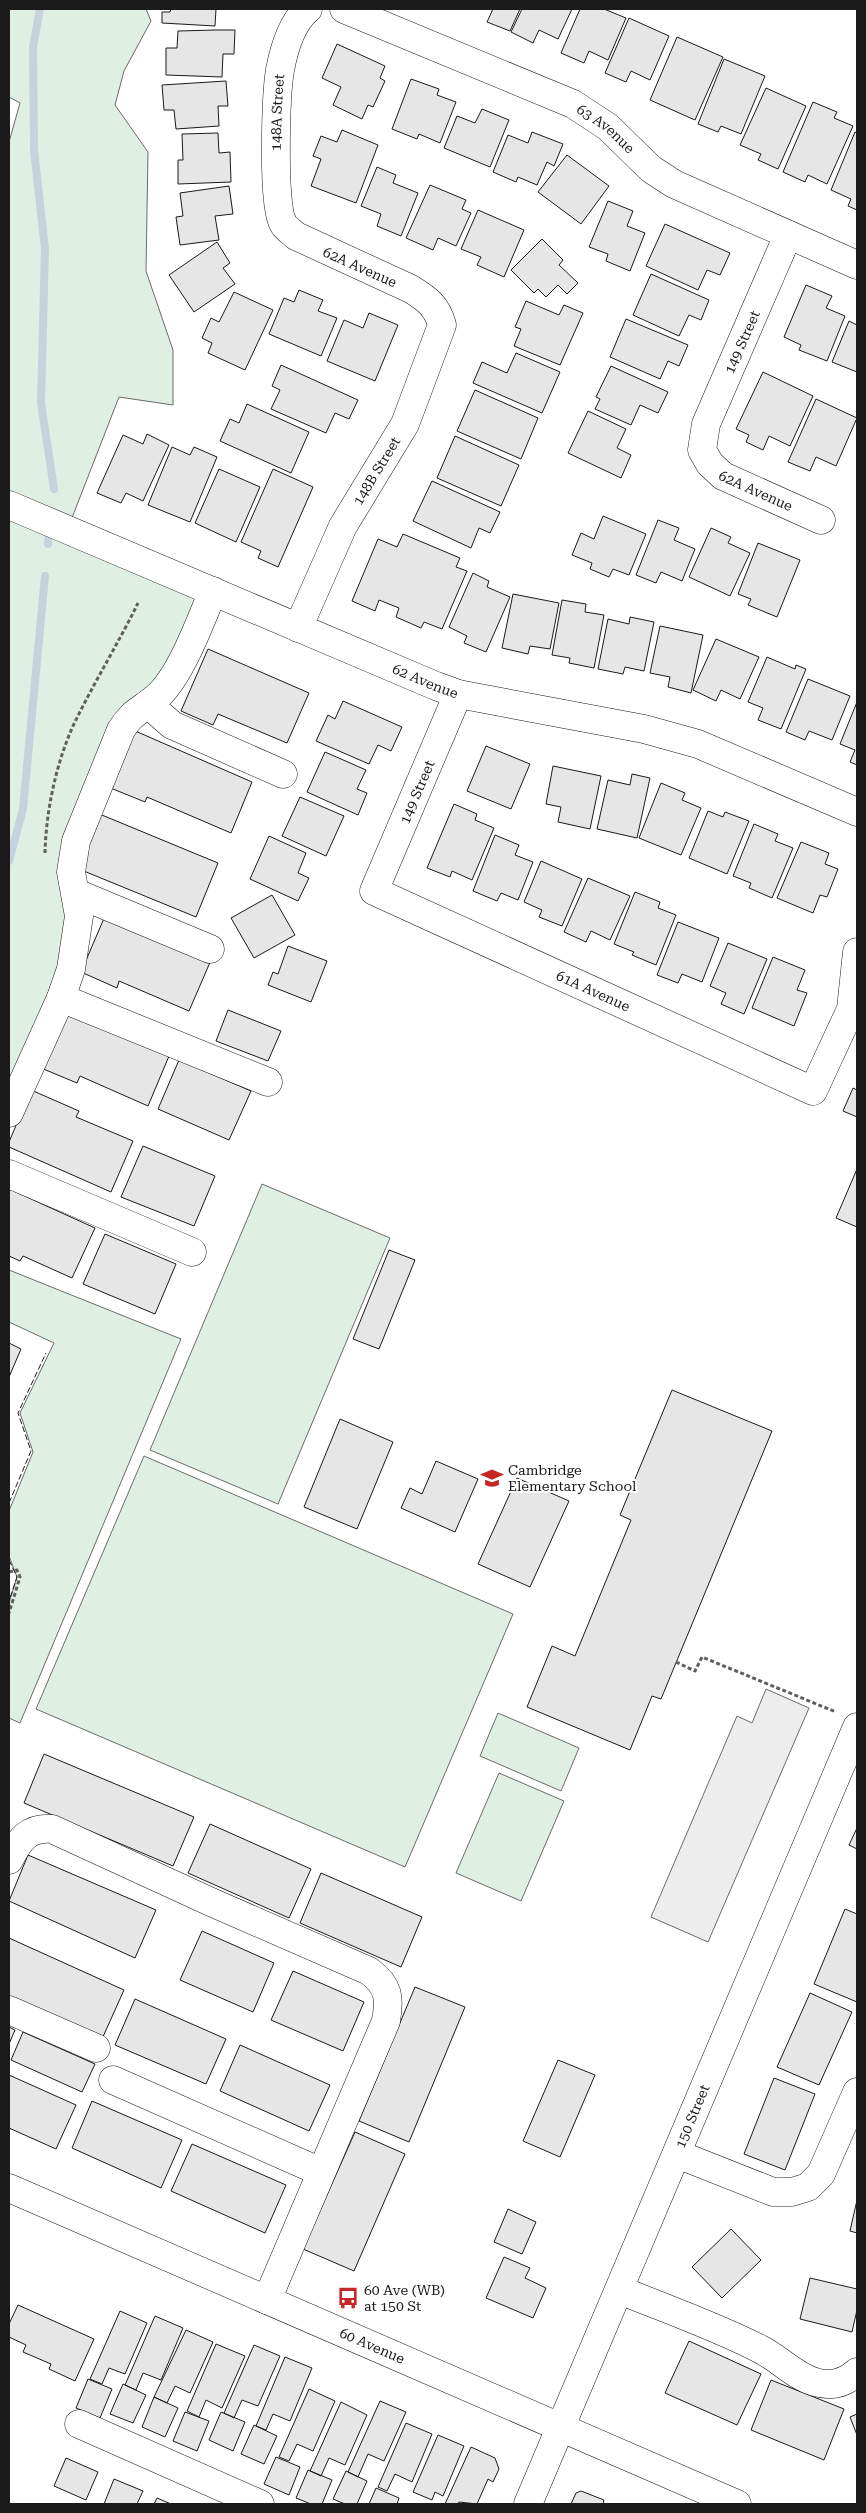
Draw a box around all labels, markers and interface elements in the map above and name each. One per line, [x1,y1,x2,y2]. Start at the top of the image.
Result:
street label: 148A Street [268,73,287,151]
street label: 63 Avenue [574,101,638,157]
street label: 62A Avenue [321,244,400,291]
street label: 149 Street [721,308,763,376]
street label: 148B Street [350,434,403,508]
street label: 62A Avenue [716,467,795,514]
street label: 62 Avenue [390,660,461,701]
street label: 149 Street [397,758,437,826]
street label: 61A Avenue [554,967,633,1015]
place label: Cambridge Elementary School [508,1462,637,1494]
school or university icon: Cambridge Elementary School [479,1465,505,1491]
street label: 150 Street [672,2082,713,2150]
place label: 60 Ave (WB) at 150 St [364,2282,445,2314]
bus stop icon: 60 Ave (WB) at 150 St [335,2285,361,2311]
street label: 60 Avenue [337,2325,408,2367]

